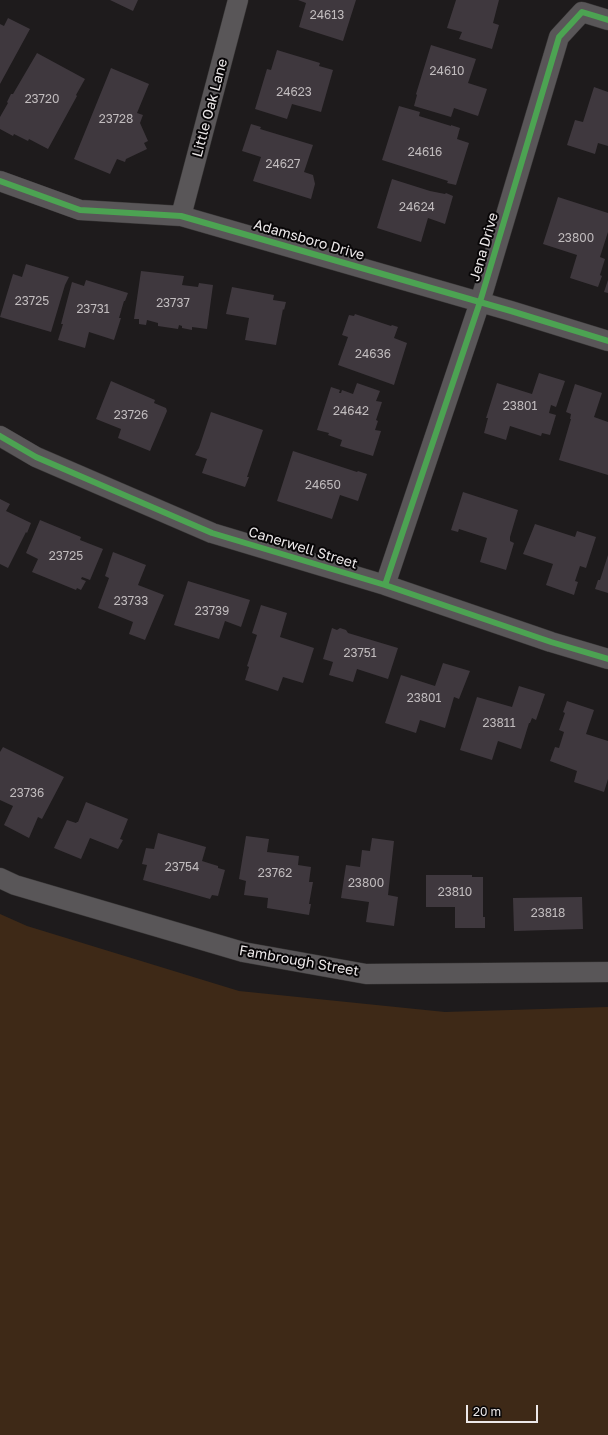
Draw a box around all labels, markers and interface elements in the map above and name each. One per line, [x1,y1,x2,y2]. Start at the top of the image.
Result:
house number: 24613 [310,8,344,22]
street label: Little Oak Lane [189,57,231,159]
house number: 24610 [430,64,464,78]
house number: 24623 [276,85,312,99]
house number: 23720 [25,92,59,106]
house number: 23728 [99,112,133,126]
house number: 24616 [408,145,442,159]
house number: 24627 [266,157,300,171]
house number: 24624 [399,200,435,214]
street label: Jena Drive [466,211,502,283]
street label: Adamsboro Drive [252,216,366,264]
house number: 23800 [558,231,594,245]
house number: 23725 [15,294,49,308]
house number: 23737 [156,296,190,310]
house number: 23731 [76,302,110,316]
house number: 24636 [355,347,391,361]
house number: 23801 [503,399,537,413]
house number: 24642 [333,404,369,418]
house number: 23726 [114,408,148,422]
house number: 24650 [305,478,341,492]
street label: Canerwell Street [246,523,360,573]
house number: 23725 [49,549,83,563]
house number: 23733 [114,594,148,608]
house number: 23739 [195,604,229,618]
house number: 23751 [343,646,377,660]
house number: 23801 [407,691,441,705]
house number: 23811 [483,716,515,730]
house number: 23736 [10,786,44,800]
house number: 23754 [165,860,199,874]
house number: 23762 [258,866,292,880]
house number: 23800 [348,876,384,890]
house number: 23810 [438,885,472,899]
house number: 23818 [531,906,565,920]
street label: Fambrough Street [238,942,360,980]
scale bar [468,1397,540,1423]
text: 20 m [473,1404,501,1419]

